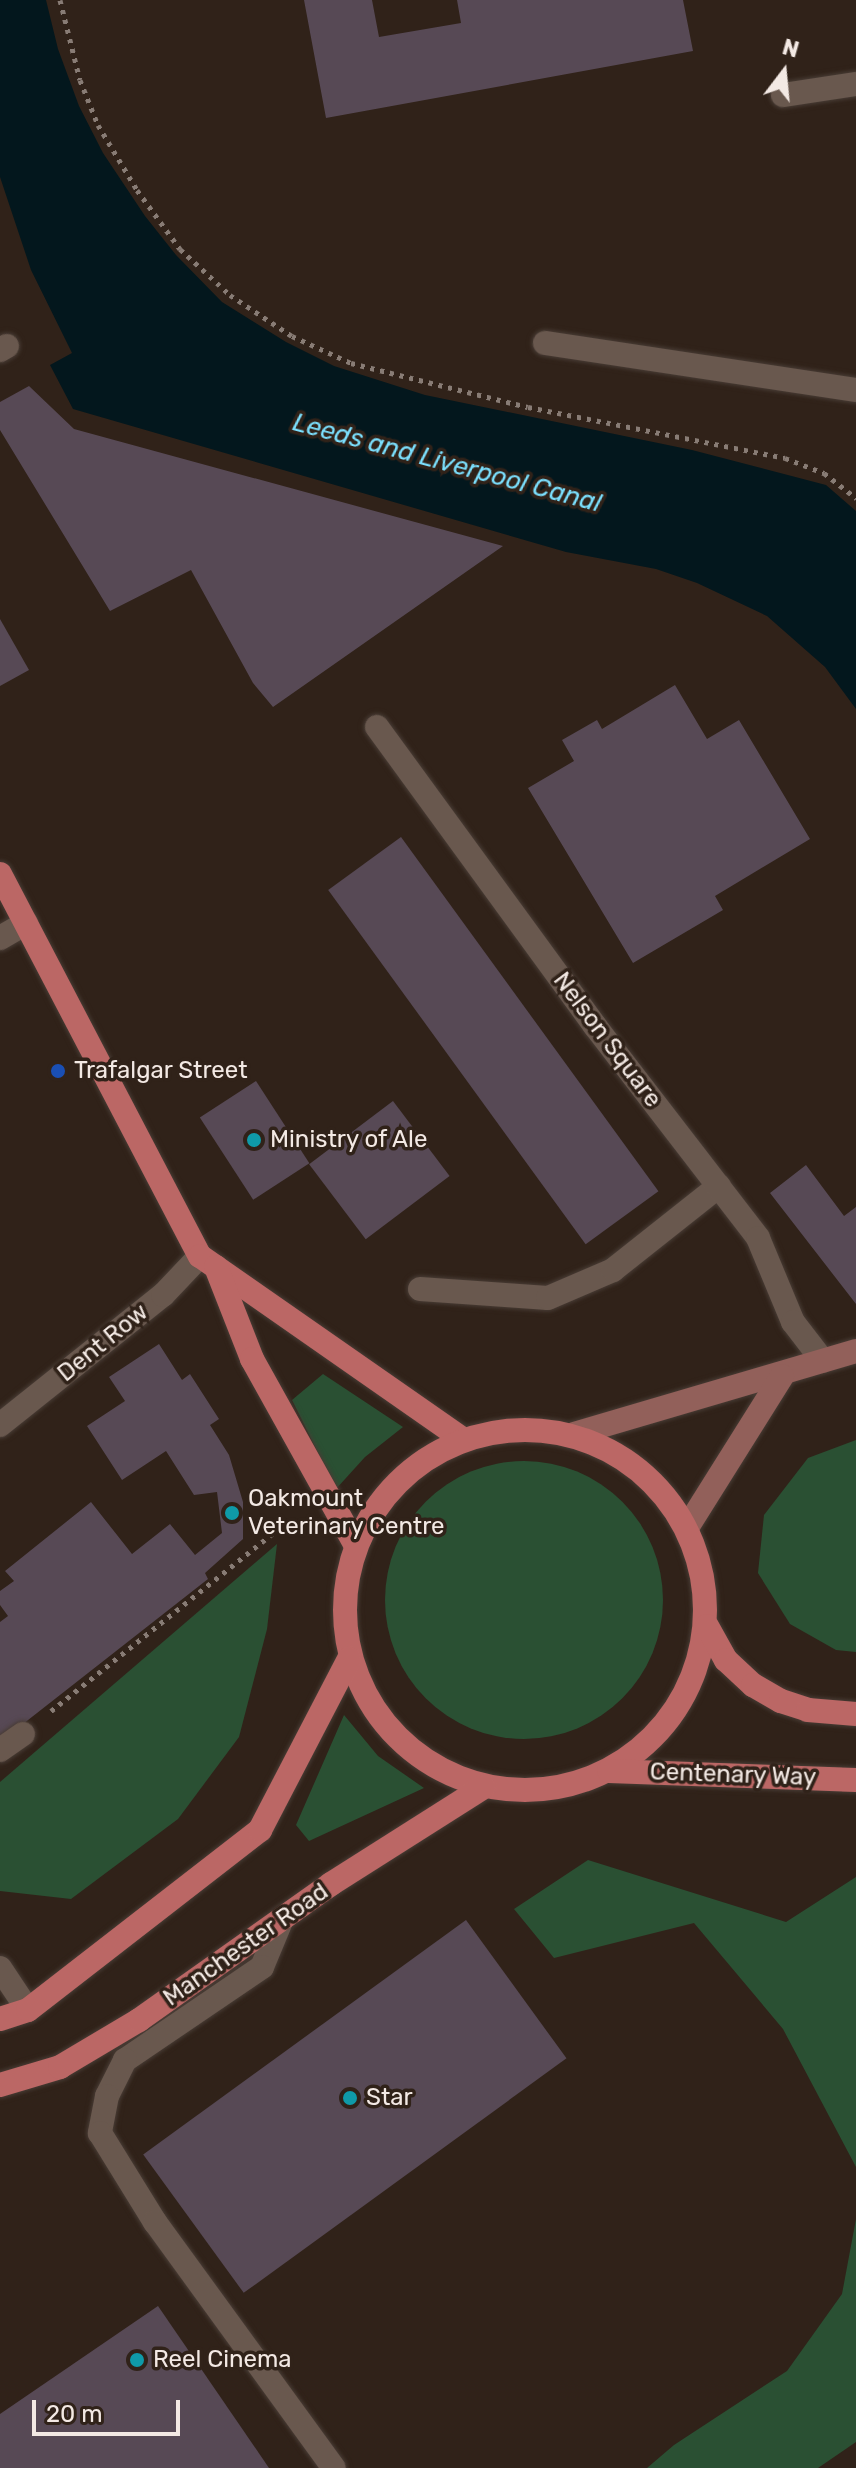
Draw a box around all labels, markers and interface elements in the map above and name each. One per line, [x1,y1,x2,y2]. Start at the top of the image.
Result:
north arrow [744,32,824,112]
text: N [779,33,802,64]
water label: Leeds and Liverpool Canal [289,407,605,519]
street label: Nelson Square [547,967,667,1113]
place label: Trafalgar Street [74,1057,248,1085]
marker: Trafalgar Street [49,1062,67,1080]
place label: Ministry of Ale [270,1126,429,1154]
marker: Ministry of Ale [245,1131,263,1149]
street label: Dent Row [52,1298,154,1388]
place label: Oakmount Veterinary Centre [248,1485,445,1541]
marker: Oakmount Veterinary Centre [223,1504,241,1522]
street label: Centenary Way [649,1758,817,1792]
street label: Manchester Road [158,1877,334,2013]
place label: Star [366,2084,413,2112]
marker: Star [341,2089,359,2107]
place label: Reel Cinema [153,2346,292,2374]
marker: Reel Cinema [128,2351,146,2369]
scale bar [36,2384,184,2434]
text: 20 m [46,2400,103,2428]

